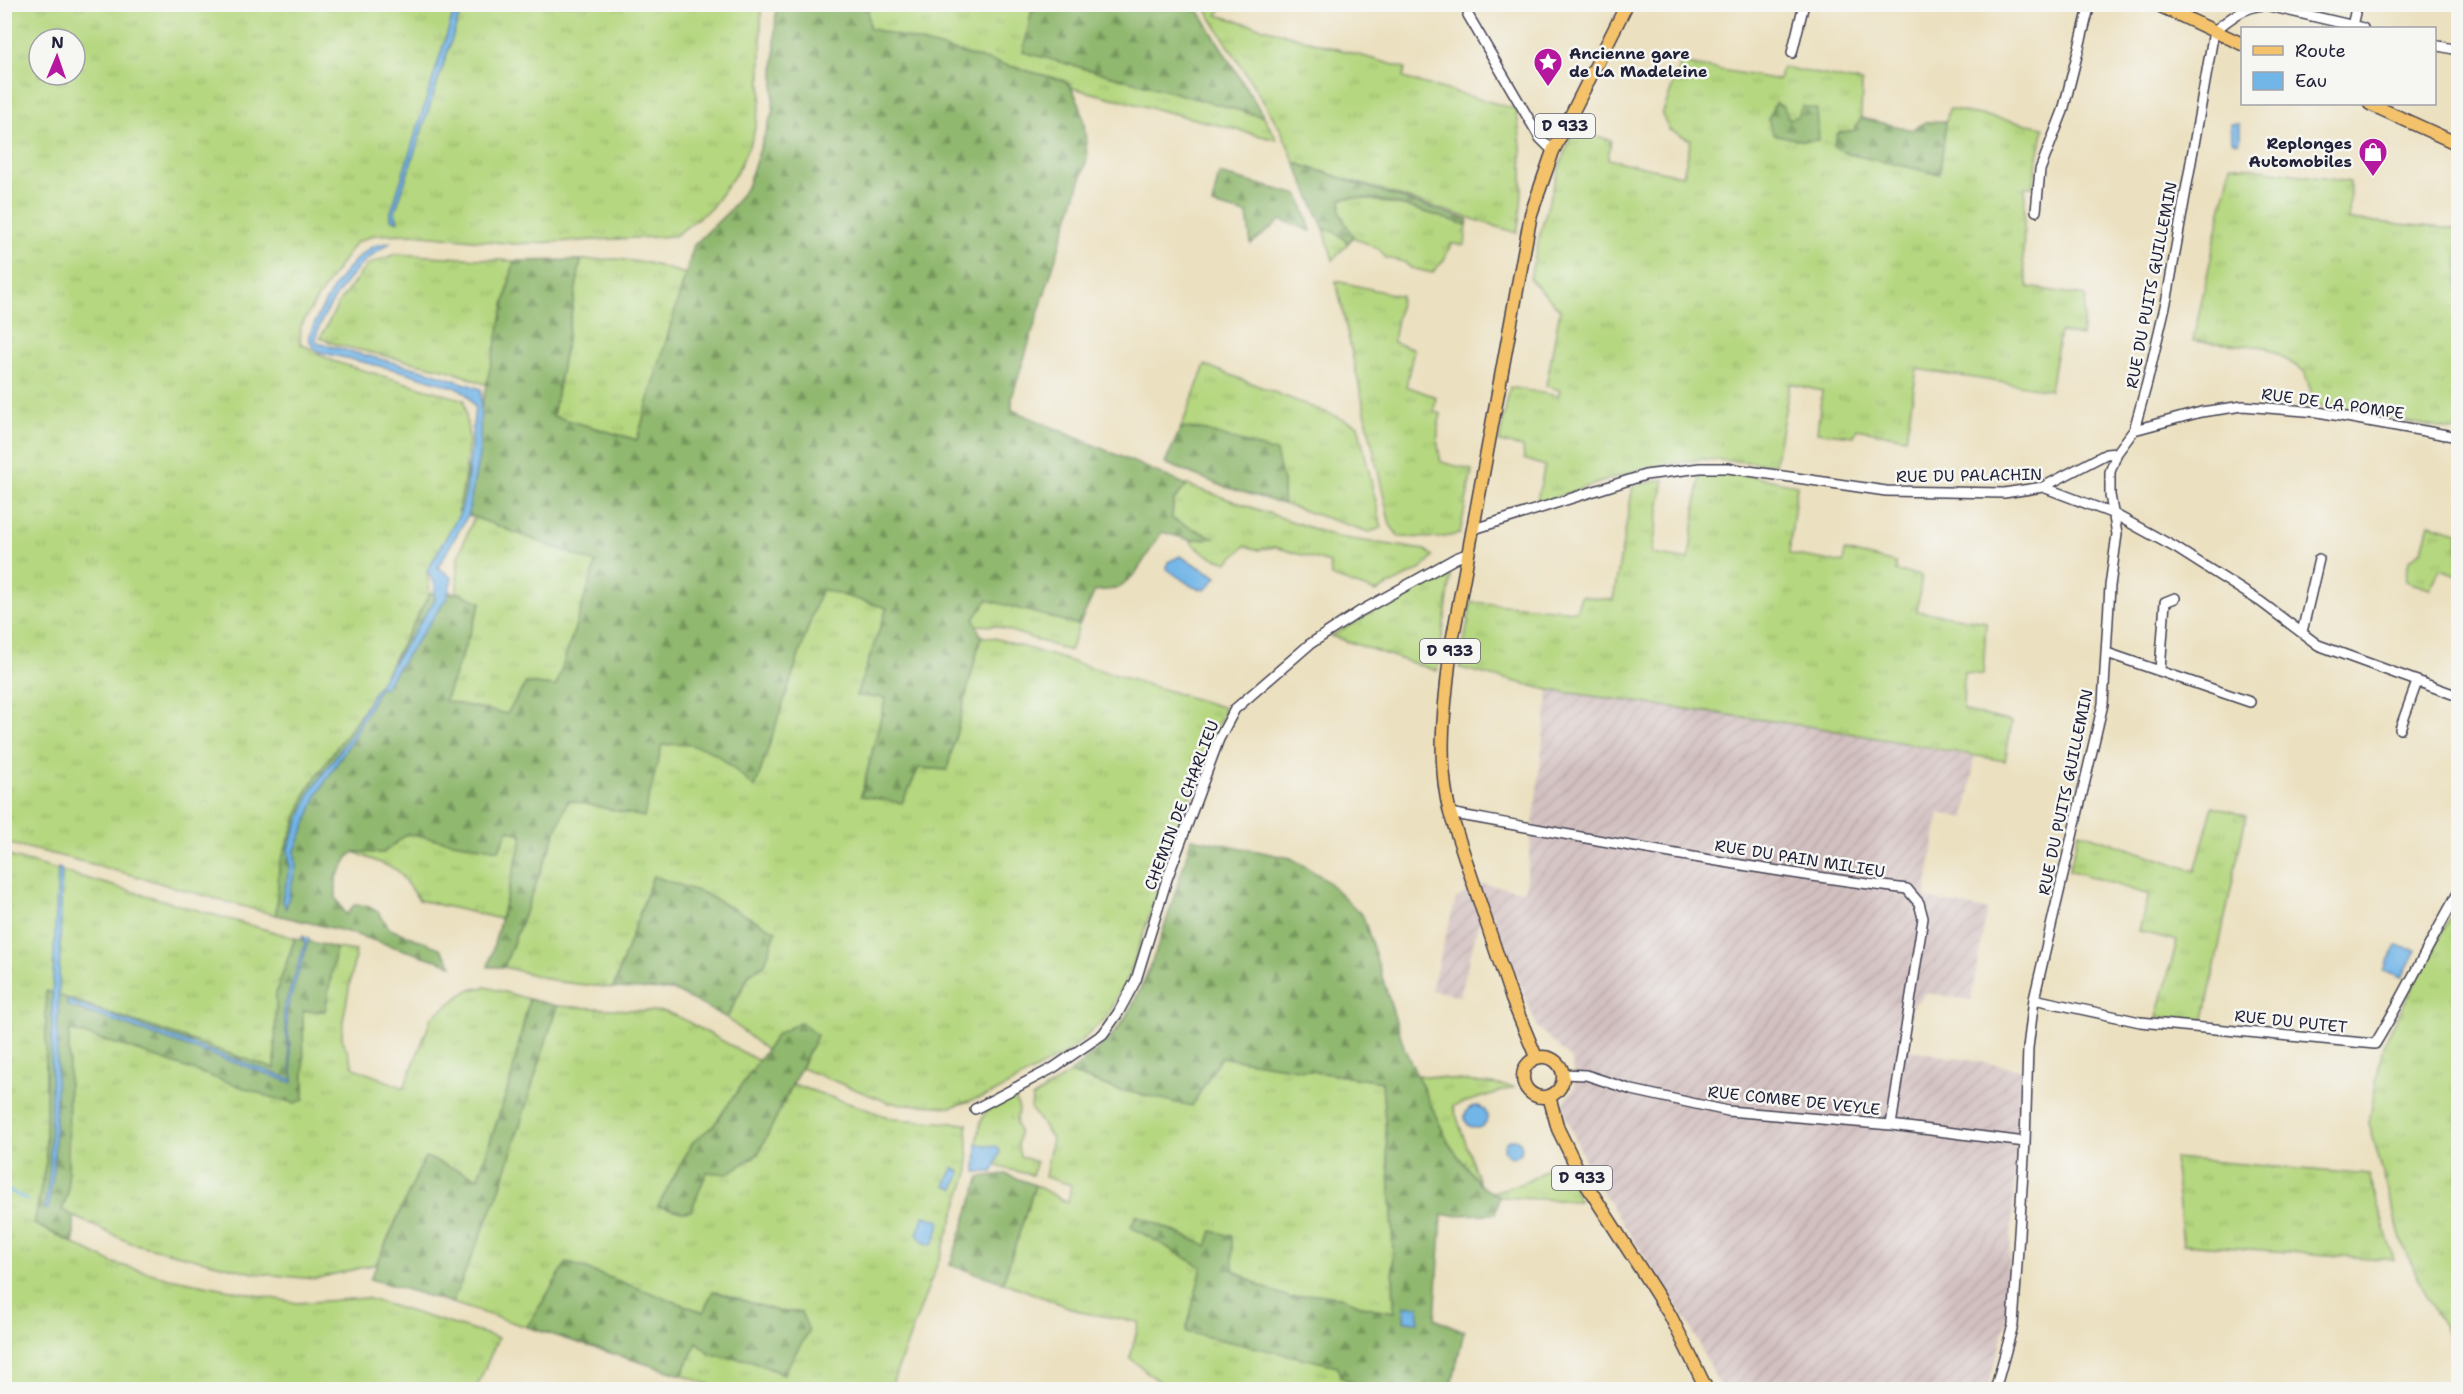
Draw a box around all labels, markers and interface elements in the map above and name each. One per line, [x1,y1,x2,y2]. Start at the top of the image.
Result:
north arrow [27,27,87,87]
legend [2241,27,2436,105]
text: N [51,32,64,53]
text: Route [2295,39,2346,63]
place label: Ancienne gare de La Madeleine [1569,43,1708,82]
place icon: Ancienne gare de La Madeleine [1532,46,1564,88]
text: Eau [2295,69,2327,93]
road number: D 933 [1535,114,1595,138]
place label: Replonges Automobiles [2249,133,2352,172]
shop icon: Replonges Automobiles [2357,136,2389,178]
street label: RUE DU PUITS GUILLEMIN [2121,180,2182,390]
street label: RUE DE LA POMPE [2260,383,2406,424]
street label: RUE DU PALACHIN [1896,464,2042,487]
road number: D 933 [1420,639,1480,663]
street label: RUE DU PUITS GUILLEMIN [2033,687,2098,897]
street label: CHEMIN DE CHARLIEU [1139,717,1224,893]
street label: RUE DU PAIN MILIEU [1713,835,1887,882]
street label: RUE DU PUTET [2234,1005,2349,1038]
street label: RUE COMBE DE VEYLE [1707,1081,1881,1120]
road number: D 933 [1552,1166,1612,1190]

